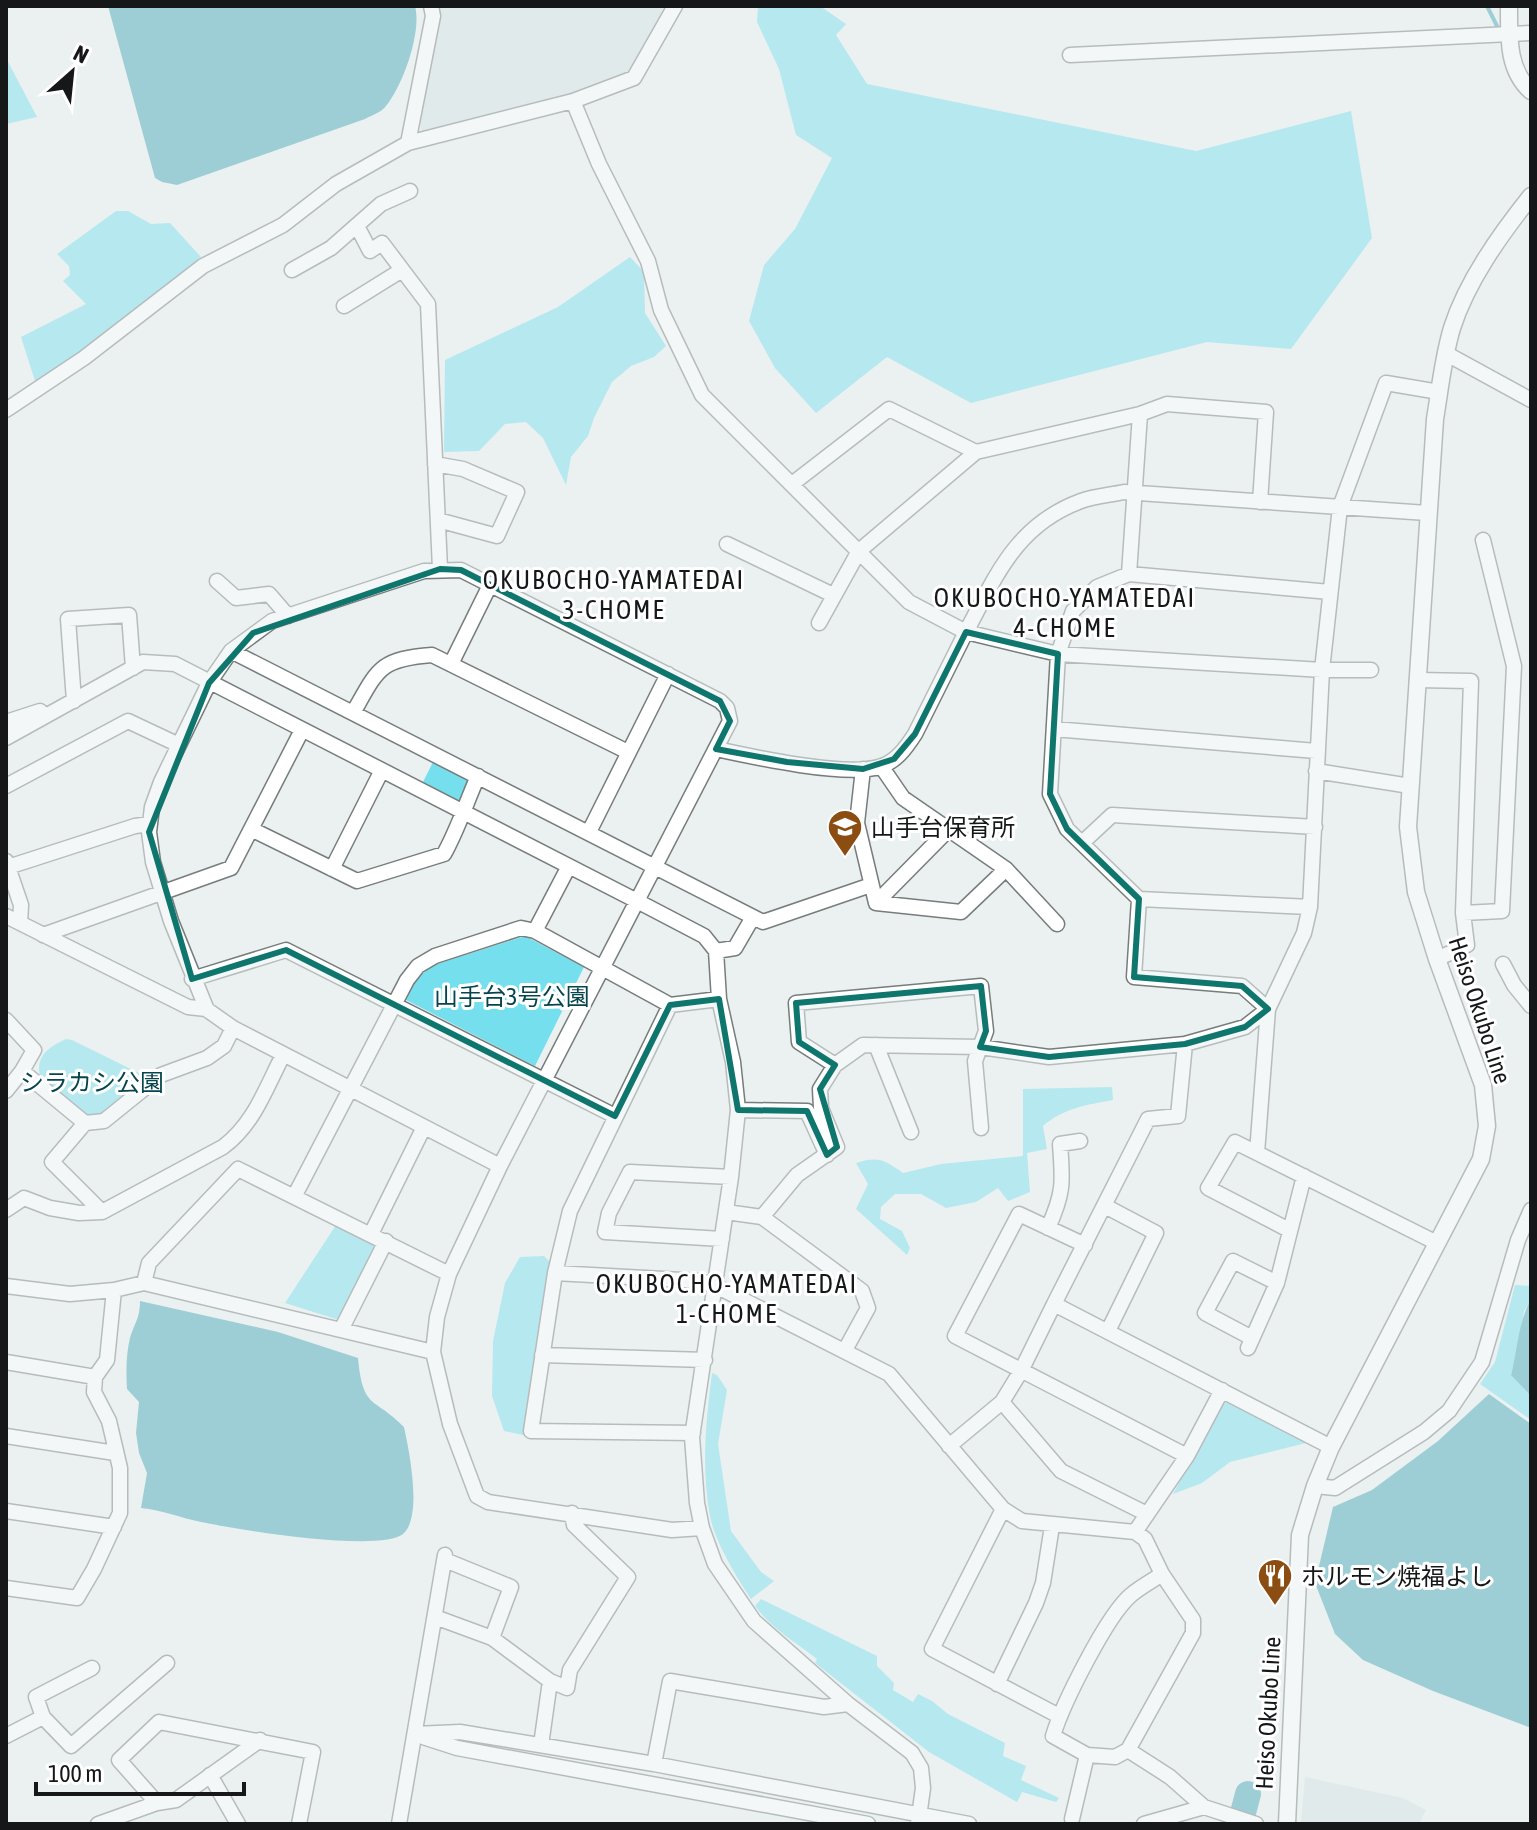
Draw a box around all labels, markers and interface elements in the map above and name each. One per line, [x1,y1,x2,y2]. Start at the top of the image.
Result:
north arrow [32,32,112,112]
text: N [69,40,93,69]
district label: OKUBOCHO-YAMATEDAI 3-CHOME [483,565,745,625]
district label: OKUBOCHO-YAMATEDAI 4-CHOME [934,583,1196,643]
school or university icon: 山手台保育所 [826,808,864,858]
place label: 山手台保育所 [871,814,1015,841]
street label: Heiso Okubo Line [1444,933,1516,1087]
park label: 山手台3号公園 [434,983,590,1010]
park label: シラカシ公園 [20,1069,164,1096]
district label: OKUBOCHO-YAMATEDAI 1-CHOME [596,1269,858,1329]
restaurant icon: ホルモン焼福よし [1256,1557,1294,1607]
place label: ホルモン焼福よし [1301,1563,1493,1590]
street label: Heiso Okubo Line [1251,1636,1285,1790]
scale bar [36,1746,244,1796]
text: 100 m [48,1760,102,1787]

